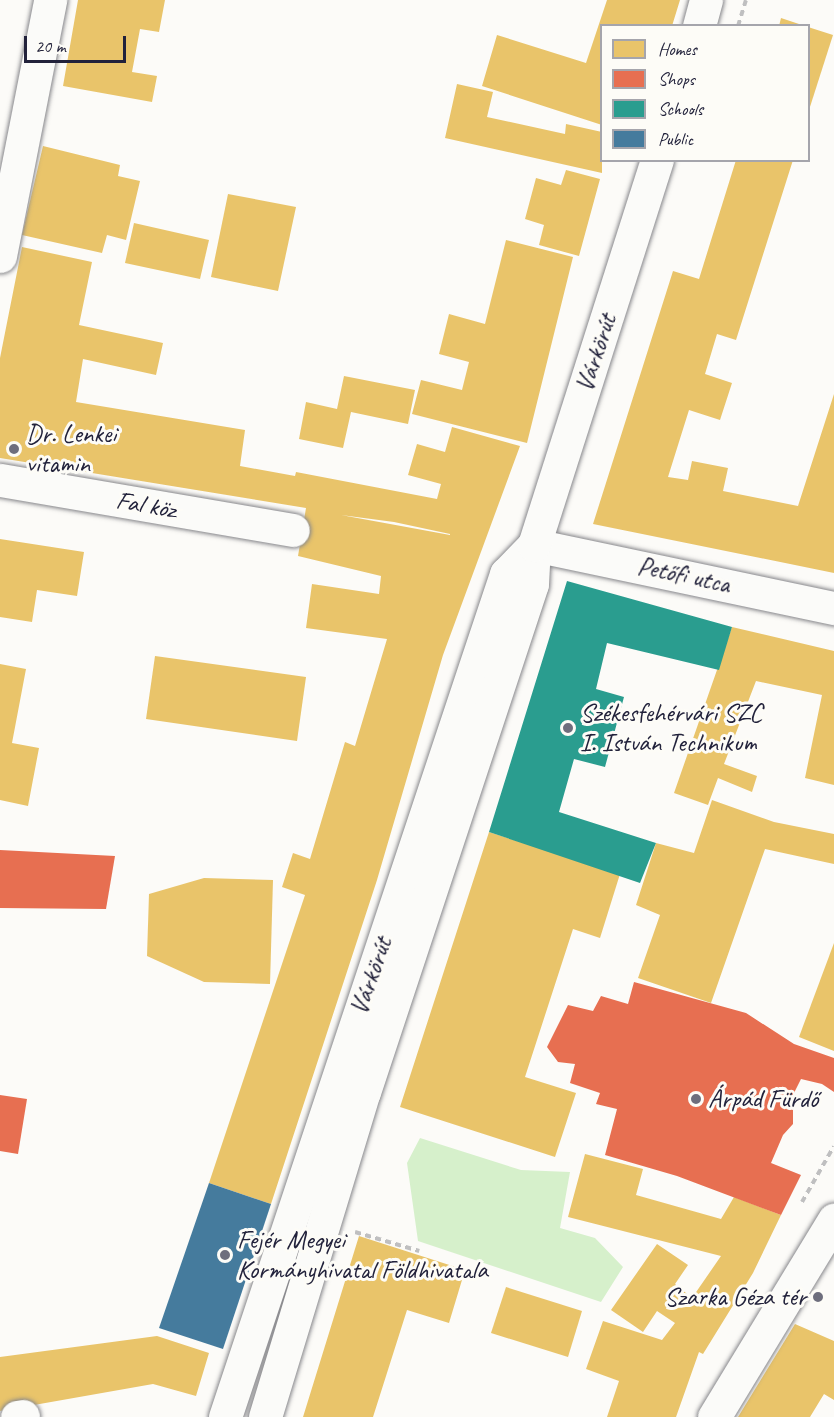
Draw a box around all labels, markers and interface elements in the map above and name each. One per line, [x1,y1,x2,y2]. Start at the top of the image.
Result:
scale bar [27,24,129,62]
legend [600,24,810,162]
text: 20 m [35,35,66,57]
text: Homes [658,38,697,60]
text: Shops [658,68,695,90]
text: Schools [658,98,703,120]
text: Public [658,128,693,150]
street label: Várkörút [569,310,623,396]
place label: Dr. Lenkei vitamin [26,418,116,479]
marker: Dr. Lenkei vitamin [7,442,21,456]
street label: Fal köz [114,484,178,526]
street label: Petőfi utca [635,550,733,600]
place label: Székesfehérvári SZC I. István Technikum [580,697,762,758]
marker: Székesfehérvári SZC I. István Technikum [561,721,575,735]
street label: Várkörút [343,933,399,1019]
place label: Árpád Fürdő [708,1083,818,1115]
marker: Árpád Fürdő [689,1092,703,1106]
place label: Fejér Megyei Kormányhivatal Földhivatala [237,1224,488,1286]
marker: Fejér Megyei Kormányhivatal Földhivatala [218,1248,232,1262]
place label: Szarka Géza tér [664,1281,806,1313]
marker: Szarka Géza tér [811,1290,825,1304]

